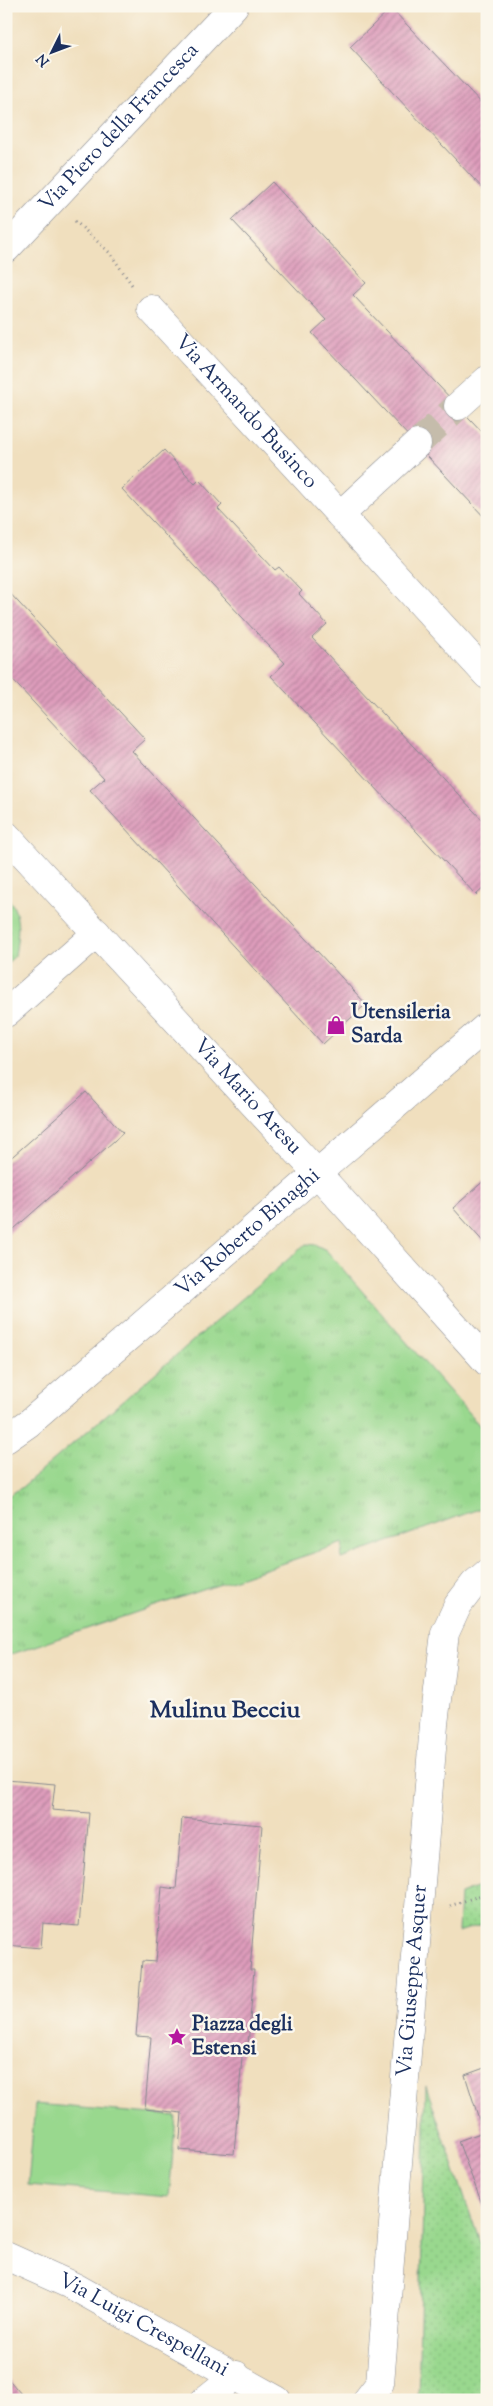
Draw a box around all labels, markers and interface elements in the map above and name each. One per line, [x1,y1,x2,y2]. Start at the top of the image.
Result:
north arrow [28,28,78,78]
street label: Via Piero della Francesca [33,36,207,219]
text: N [33,49,55,70]
street label: Via Armando Businco [167,328,324,496]
place label: Utensileria Sarda [351,998,451,1052]
shop icon: Utensileria Sarda [325,1014,347,1036]
street label: Via Mario Aresu [186,1032,309,1162]
street label: Via Roberto Binaghi [169,1162,327,1305]
district label: Mulinu Becciu [150,1694,300,1728]
street label: Via Giuseppe Asquer [390,1883,436,2078]
place label: Piazza degli Estensi [192,2010,293,2064]
place icon: Piazza degli Estensi [166,2026,188,2048]
street label: Via Luigi Crespellani [53,2266,234,2385]

